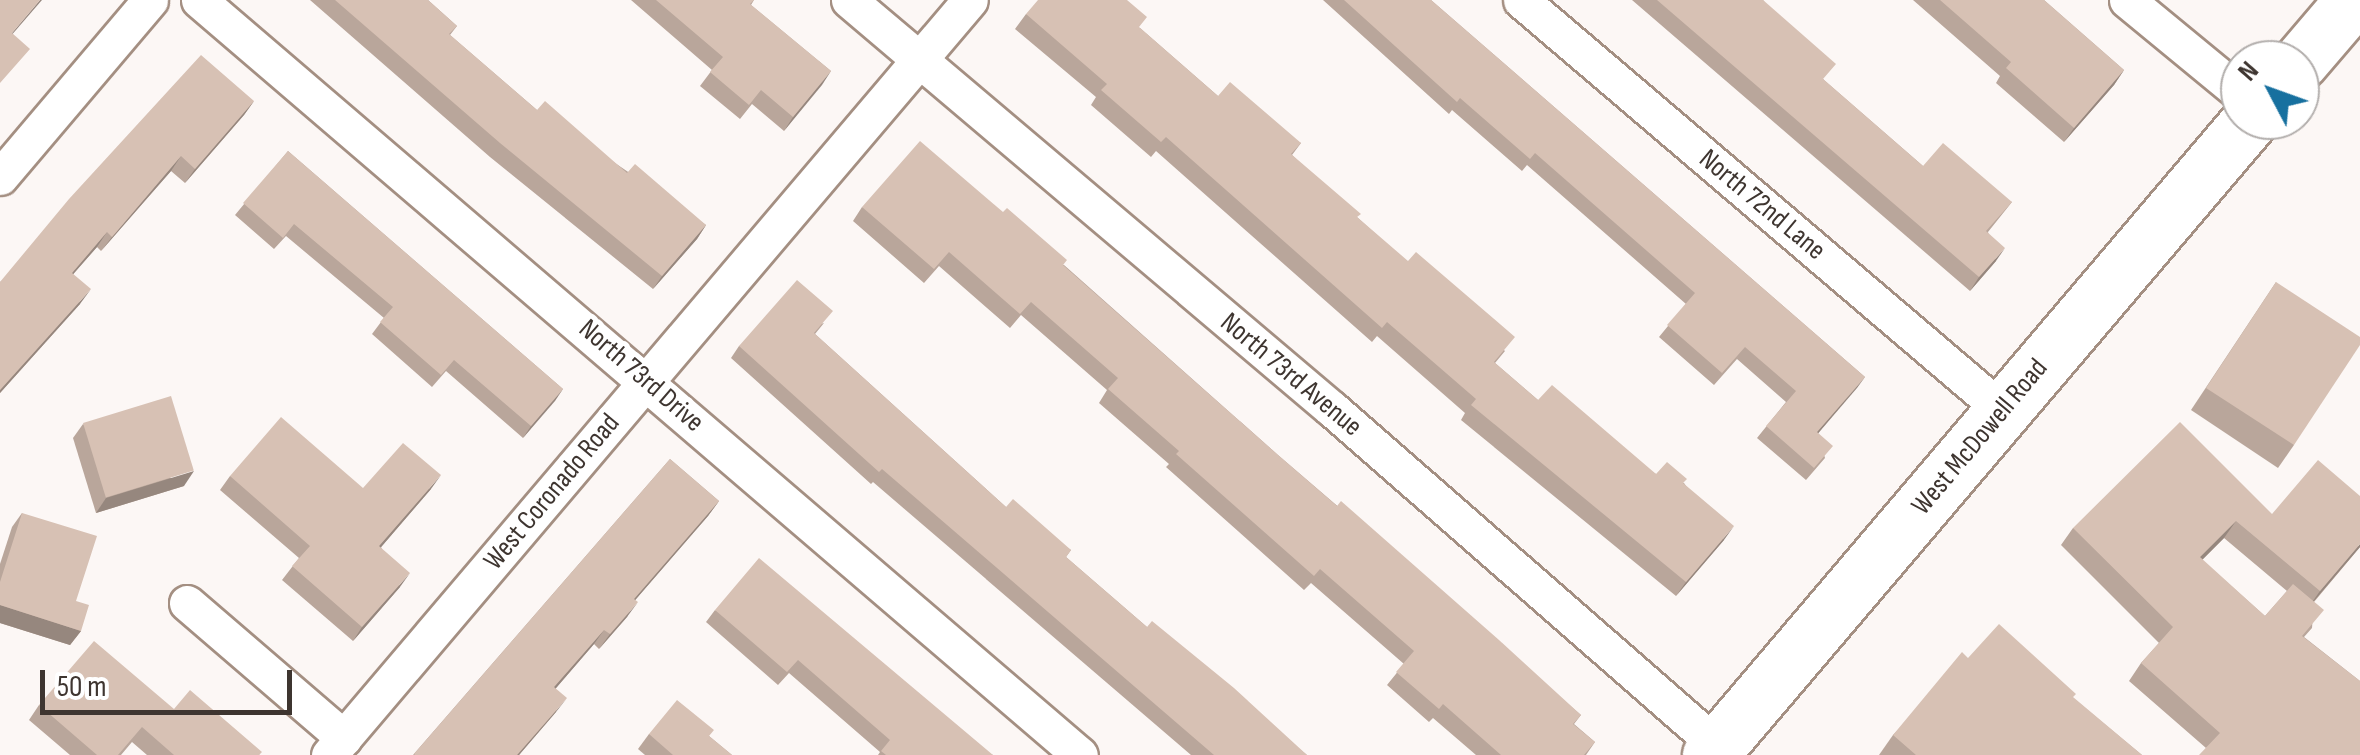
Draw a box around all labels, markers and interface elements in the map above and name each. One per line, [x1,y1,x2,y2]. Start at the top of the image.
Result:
north arrow [2220,40,2320,140]
text: N [2231,55,2266,88]
street label: North 72nd Lane [1692,143,1832,267]
street label: North 73rd Avenue [1213,306,1369,444]
street label: North 73rd Drive [572,313,710,439]
street label: West McDowell Road [1905,352,2055,522]
street label: West Coronado Road [477,407,627,577]
scale bar [45,650,298,712]
text: 50 m [57,669,106,705]

